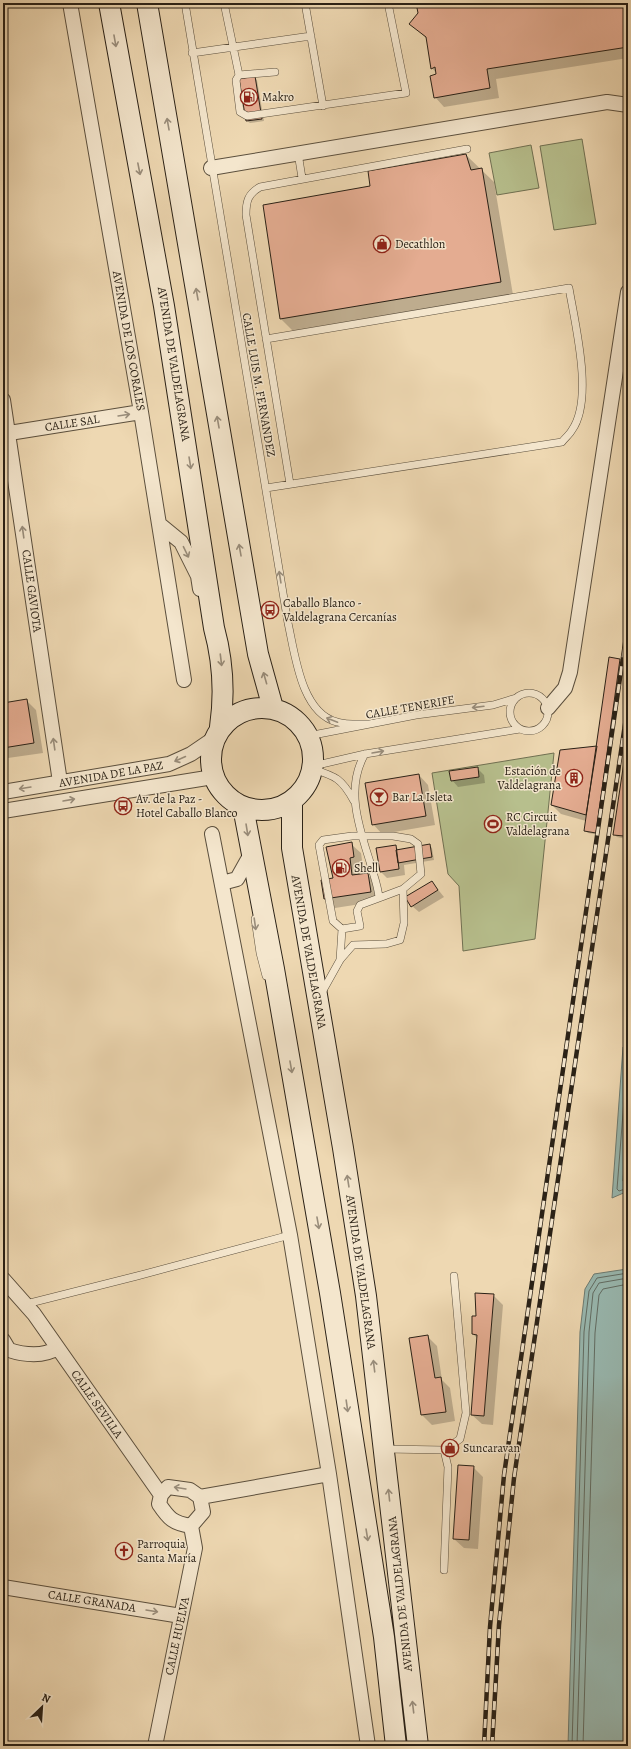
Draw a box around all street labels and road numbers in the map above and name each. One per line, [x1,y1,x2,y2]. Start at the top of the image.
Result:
street label: AVENIDA DE LOS CORALES [109,269,149,412]
street label: AVENIDA DE VALDELAGRANA [154,285,194,443]
street label: CALLE LUIS M. FERNANDEZ [238,312,280,458]
street label: CALLE SAL [44,411,101,435]
street label: CALLE GAVIOTA [18,549,46,634]
street label: CALLE TENERIFE [364,691,456,723]
street label: AVENIDA DE LA PAZ [57,757,164,791]
street label: AVENIDA DE VALDELAGRANA [287,873,331,1031]
street label: AVENIDA DE VALDELAGRANA [342,1193,380,1351]
street label: CALLE SEVILLA [67,1367,127,1442]
street label: AVENIDA DE VALDELAGRANA [384,1515,416,1673]
street label: CALLE GRANADA [47,1586,138,1616]
street label: CALLE HUELVA [161,1595,193,1677]

